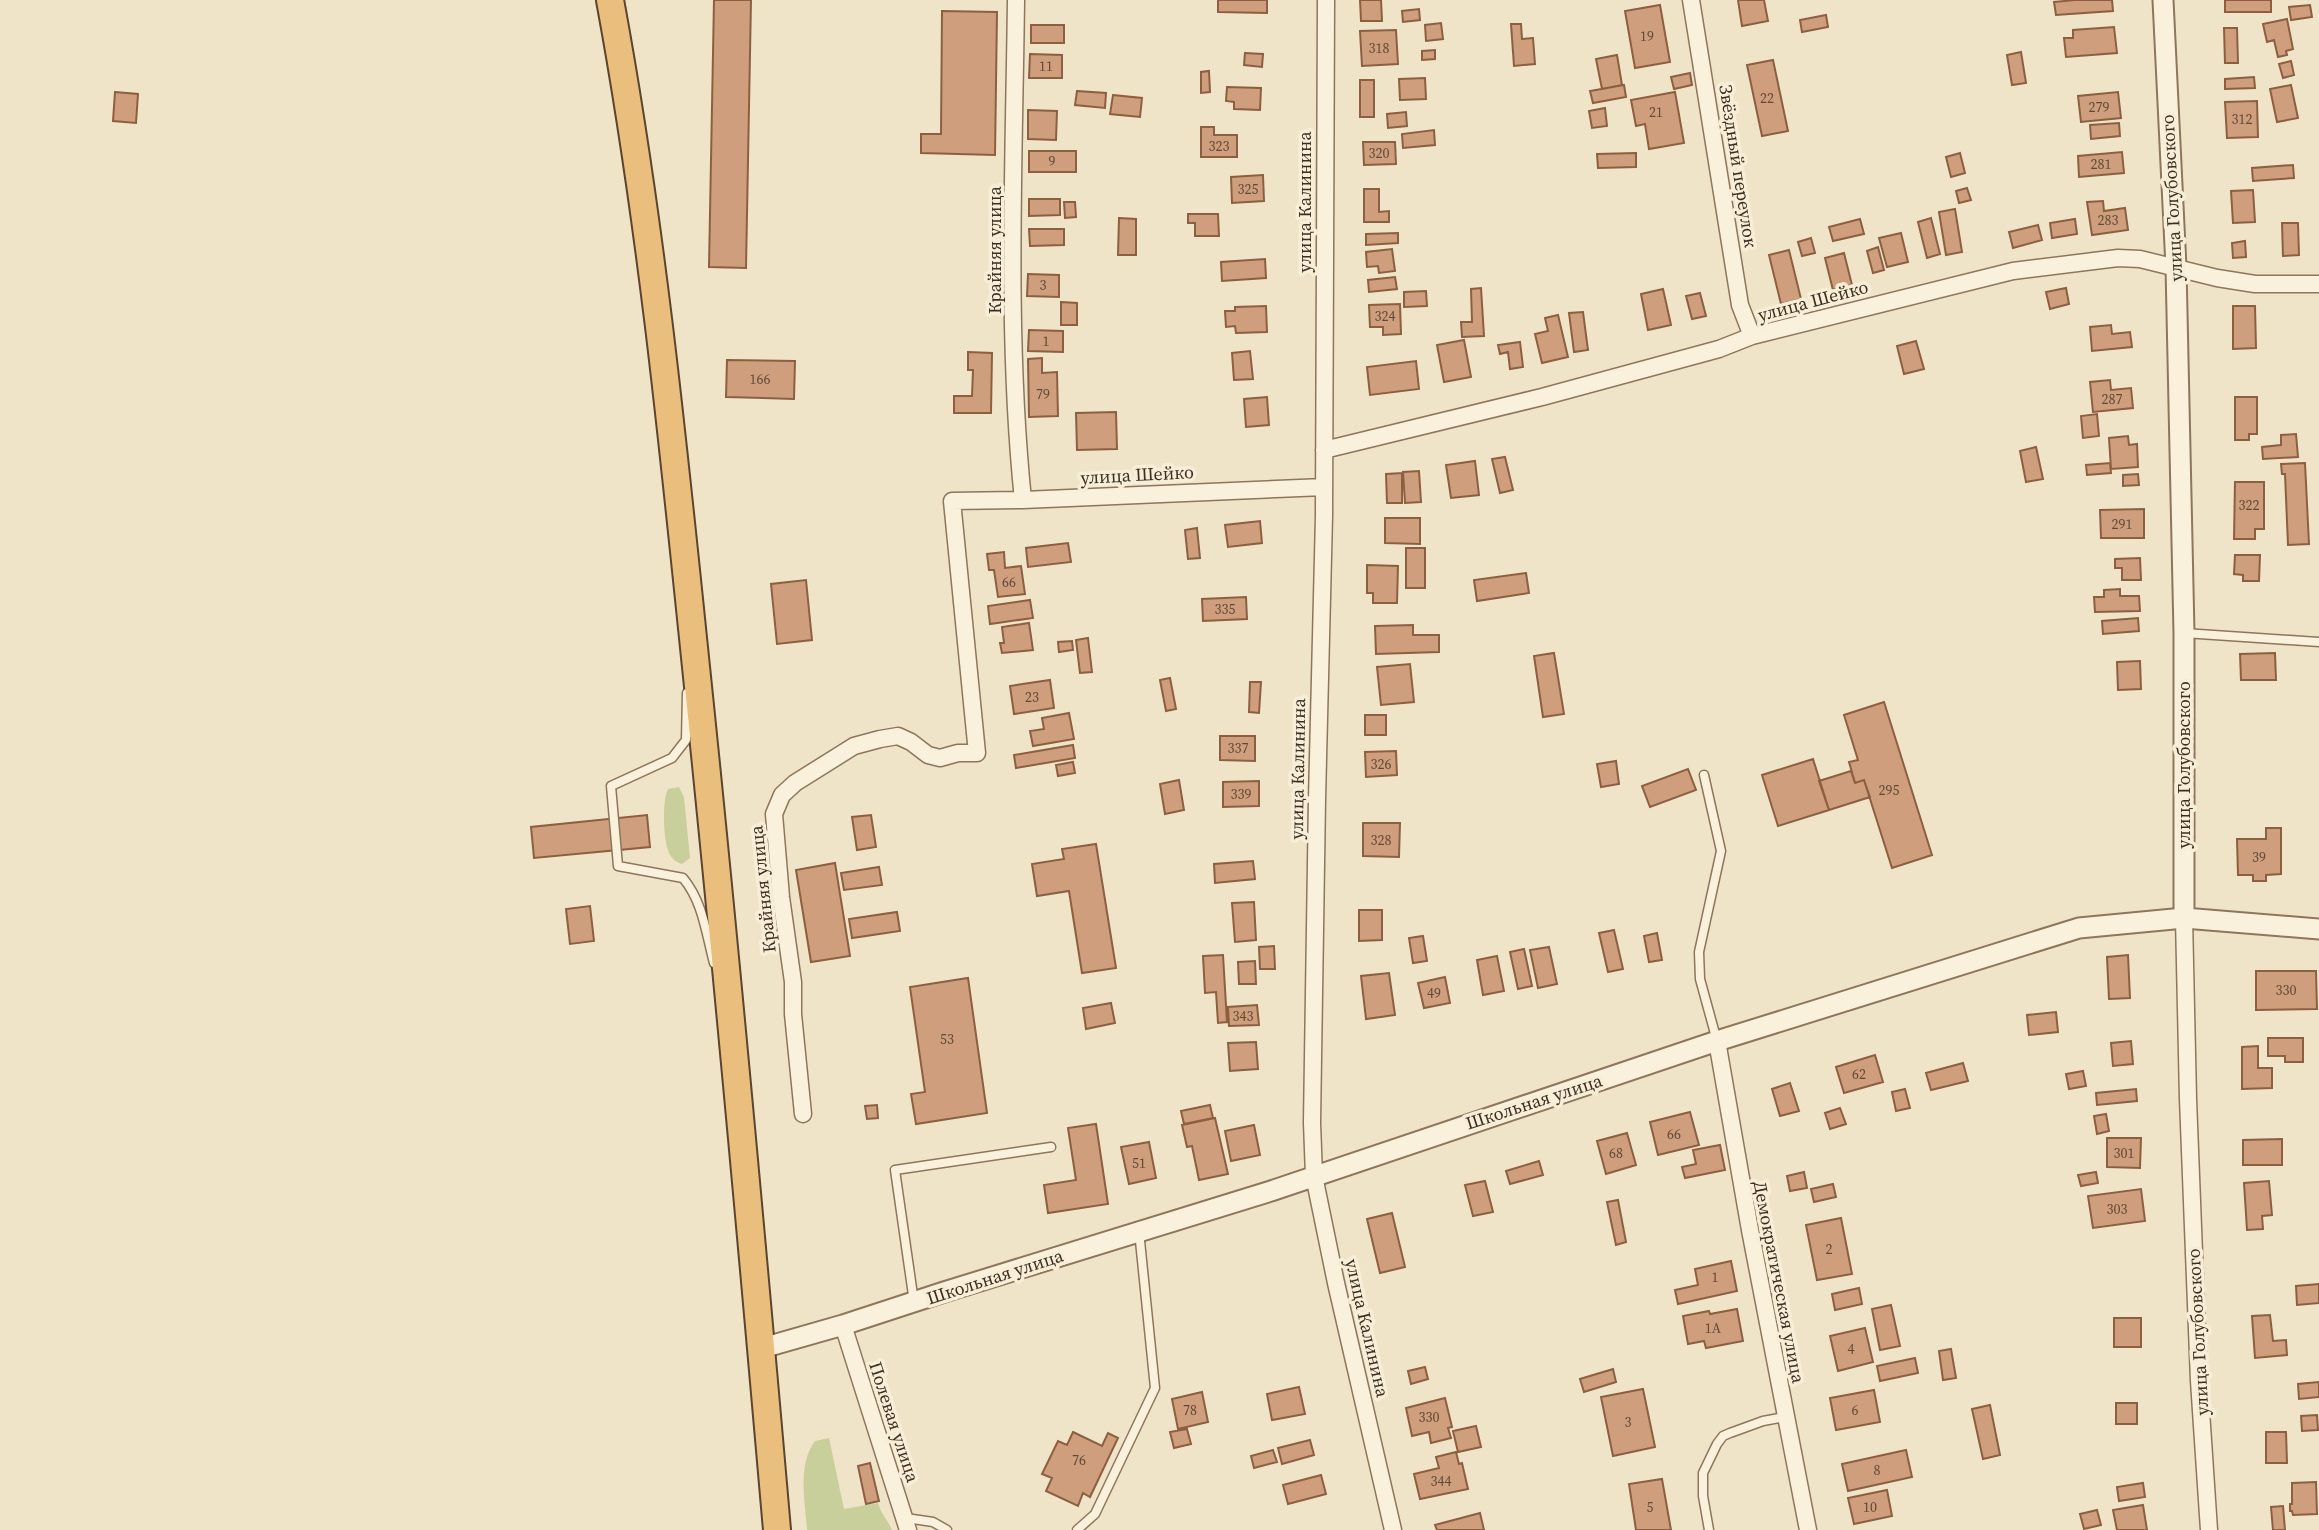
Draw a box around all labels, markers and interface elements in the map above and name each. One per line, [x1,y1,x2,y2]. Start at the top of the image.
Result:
house number: 19 [1640,26,1654,46]
house number: 318 [1369,38,1390,58]
house number: 11 [1039,56,1053,76]
street label: Звёздный переулок [1713,83,1764,249]
house number: 22 [1760,88,1774,108]
house number: 279 [2089,97,2110,117]
house number: 21 [1649,102,1663,122]
house number: 312 [2232,109,2253,129]
street label: улица Голубовского [2155,114,2188,282]
street label: улица Калинина [1292,131,1317,273]
house number: 323 [1209,136,1230,156]
house number: 320 [1369,143,1390,163]
house number: 9 [1049,151,1056,171]
house number: 281 [2091,154,2112,174]
house number: 325 [1238,179,1259,199]
street label: Крайняя улица [982,185,1007,314]
house number: 283 [2098,210,2119,230]
street label: улица Шейко [1755,274,1871,327]
house number: 3 [1040,275,1047,295]
house number: 324 [1375,306,1396,326]
house number: 1 [1043,331,1050,351]
house number: 166 [750,369,771,389]
house number: 79 [1036,384,1050,404]
house number: 287 [2102,389,2123,409]
street label: улица Шейко [1080,459,1194,490]
house number: 322 [2239,495,2260,515]
house number: 291 [2112,514,2133,534]
house number: 66 [1002,572,1016,592]
house number: 335 [1215,599,1236,619]
street label: улица Голубовского [2171,681,2196,849]
house number: 23 [1025,687,1039,707]
street label: улица Калинина [1284,697,1311,840]
house number: 337 [1228,738,1249,758]
house number: 326 [1371,754,1392,774]
house number: 295 [1879,780,1900,800]
house number: 339 [1231,784,1252,804]
street label: Крайняя улица [743,823,782,954]
house number: 328 [1371,830,1392,850]
house number: 39 [2252,847,2266,867]
house number: 330 [2276,980,2297,1000]
house number: 49 [1427,983,1441,1003]
house number: 343 [1233,1006,1254,1026]
house number: 53 [940,1029,954,1049]
house number: 62 [1852,1064,1866,1084]
street label: Школьная улица [1462,1067,1606,1135]
house number: 66 [1667,1124,1681,1144]
house number: 68 [1609,1143,1623,1163]
house number: 301 [2114,1143,2135,1163]
house number: 51 [1132,1153,1146,1173]
street label: Демократическая улица [1748,1179,1812,1386]
house number: 303 [2107,1199,2128,1219]
house number: 2 [1826,1239,1833,1259]
street label: Школьная улица [923,1242,1067,1310]
street label: улица Голубовского [2181,1248,2214,1416]
street label: улица Калинина [1339,1256,1396,1400]
house number: 1 [1712,1267,1719,1287]
house number: 1А [1705,1318,1722,1338]
house number: 4 [1848,1339,1855,1359]
street label: Полевая улица [863,1358,926,1486]
house number: 78 [1183,1400,1197,1420]
house number: 6 [1852,1400,1859,1420]
house number: 330 [1419,1407,1440,1427]
house number: 3 [1625,1412,1632,1432]
house number: 76 [1072,1450,1086,1470]
house number: 8 [1874,1460,1881,1480]
house number: 344 [1431,1471,1452,1491]
house number: 5 [1647,1497,1654,1517]
house number: 10 [1863,1497,1877,1517]

